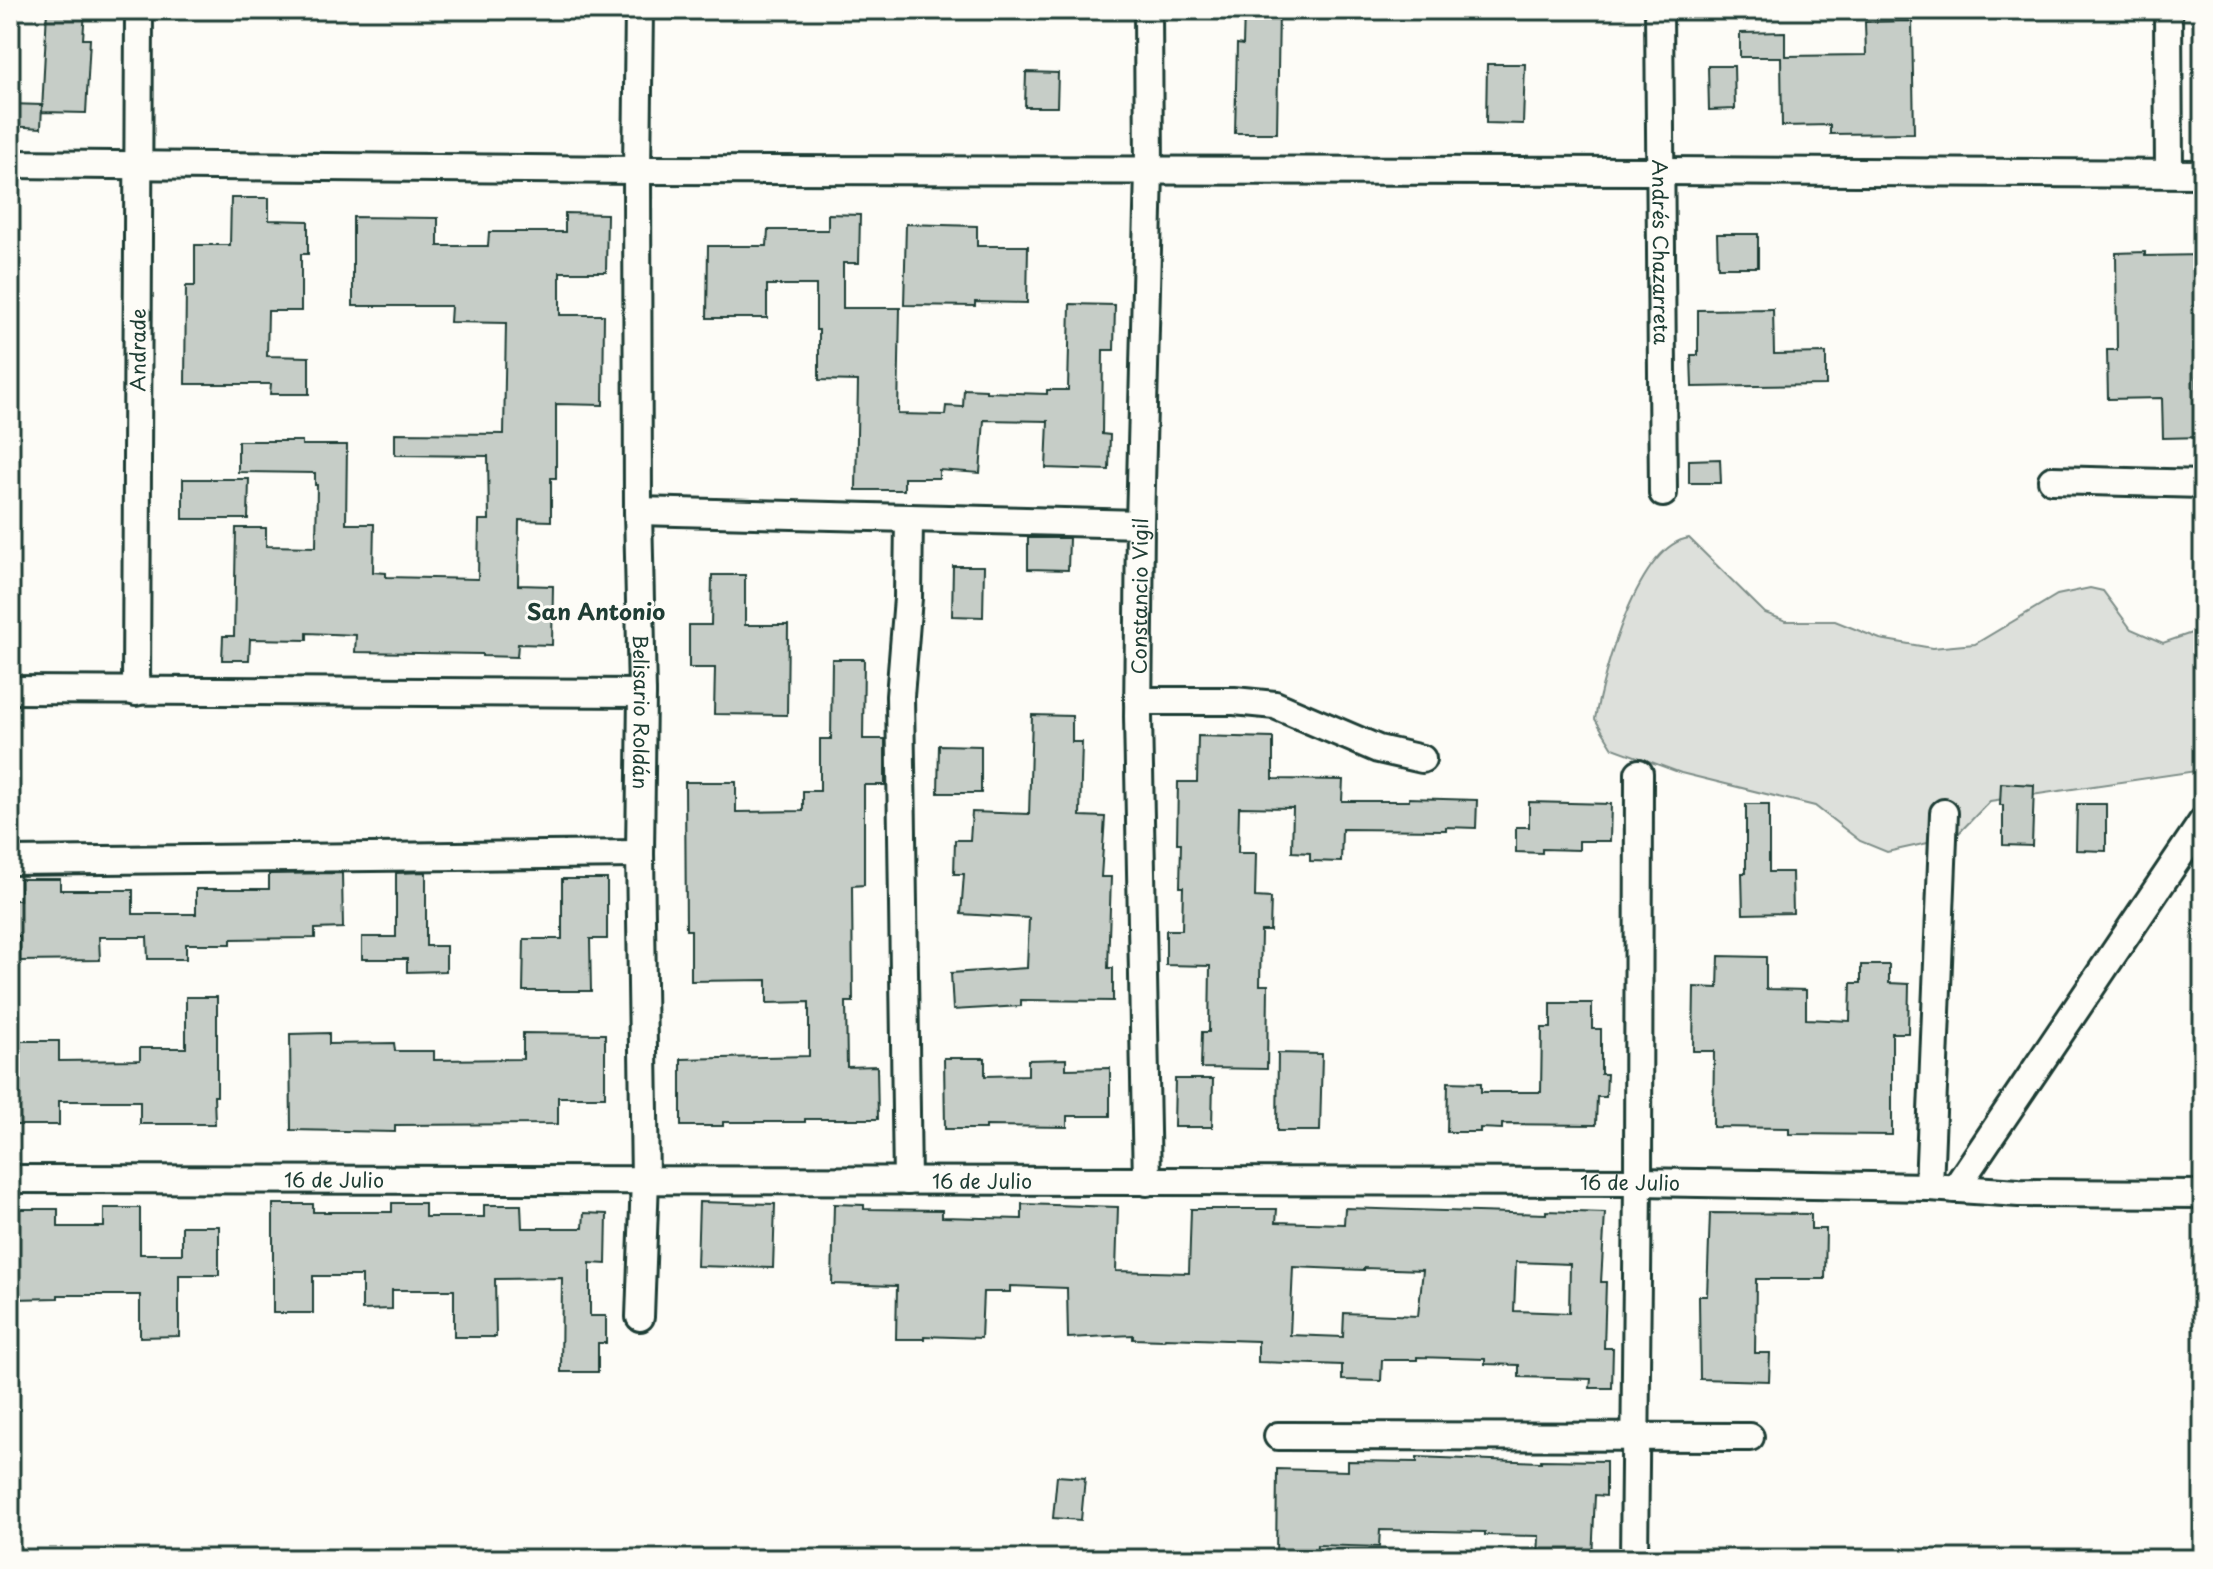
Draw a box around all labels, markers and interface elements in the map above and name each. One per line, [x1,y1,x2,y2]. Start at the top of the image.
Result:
street label: Andrés Chazarreta [1645,159,1677,345]
street label: Andrade [122,308,153,392]
street label: Constancio Vigil [1123,517,1155,674]
district label: San Antonio [527,594,665,627]
street label: Belisario Roldán [626,634,657,789]
street label: 16 de Julio [284,1165,384,1195]
street label: 16 de Julio [932,1166,1032,1196]
street label: 16 de Julio [1580,1167,1680,1198]

